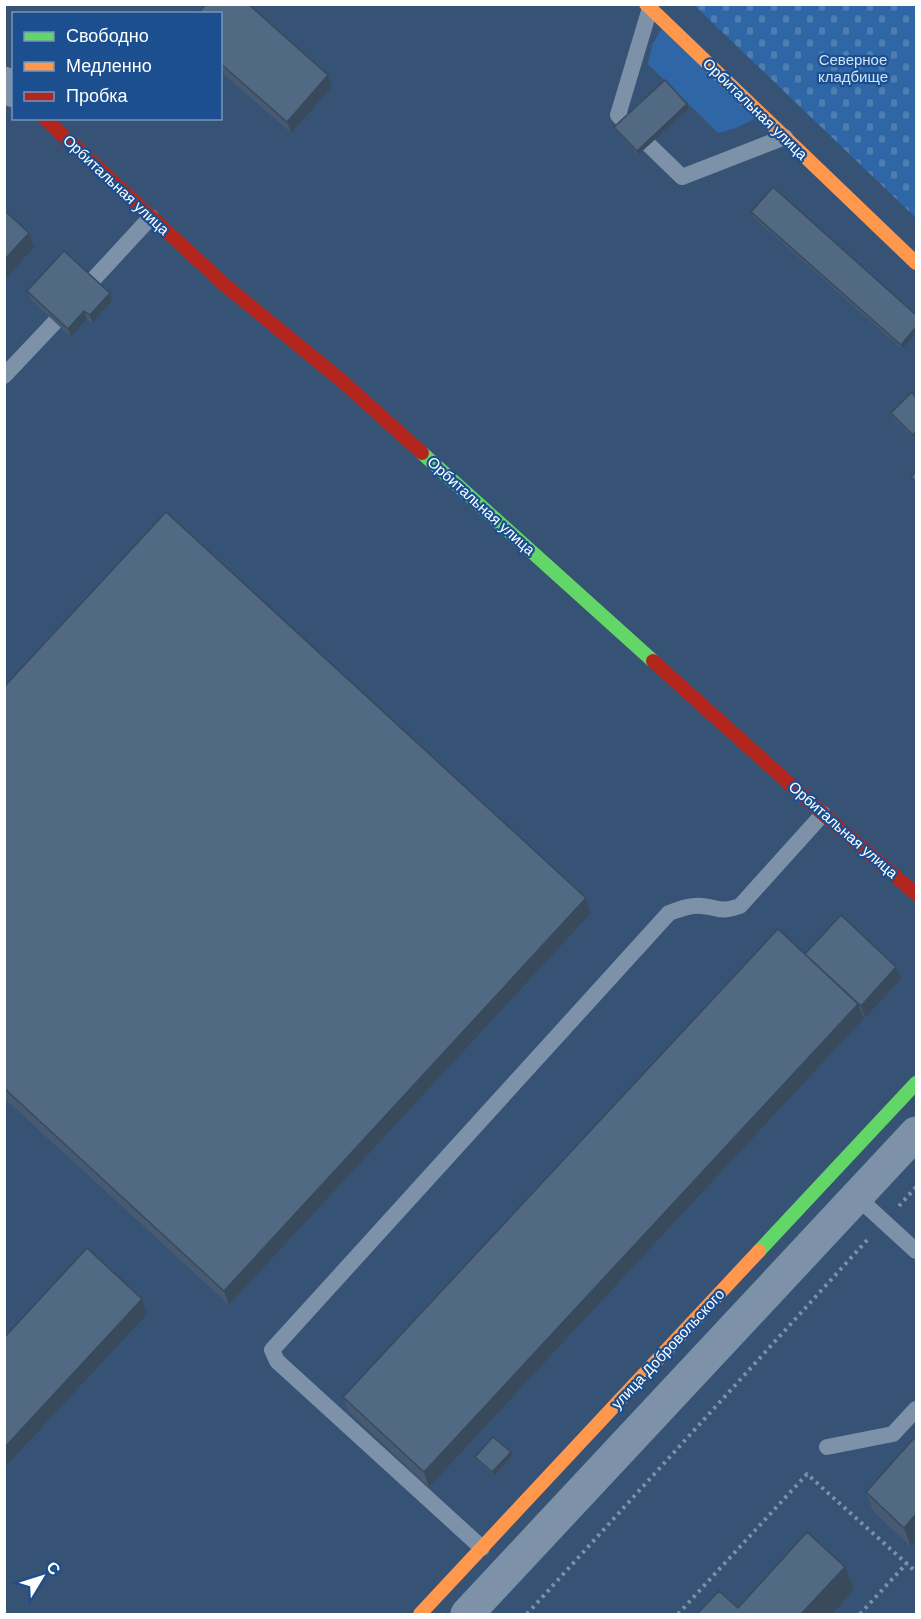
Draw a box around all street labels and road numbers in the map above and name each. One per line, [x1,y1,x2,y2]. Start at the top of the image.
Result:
street label: Орбитальная улица [698,54,812,165]
street label: Орбитальная улица [59,130,174,240]
street label: Орбитальная улица [423,452,540,560]
street label: Орбитальная улица [784,777,902,883]
street label: улица Добровольского [607,1285,729,1413]

